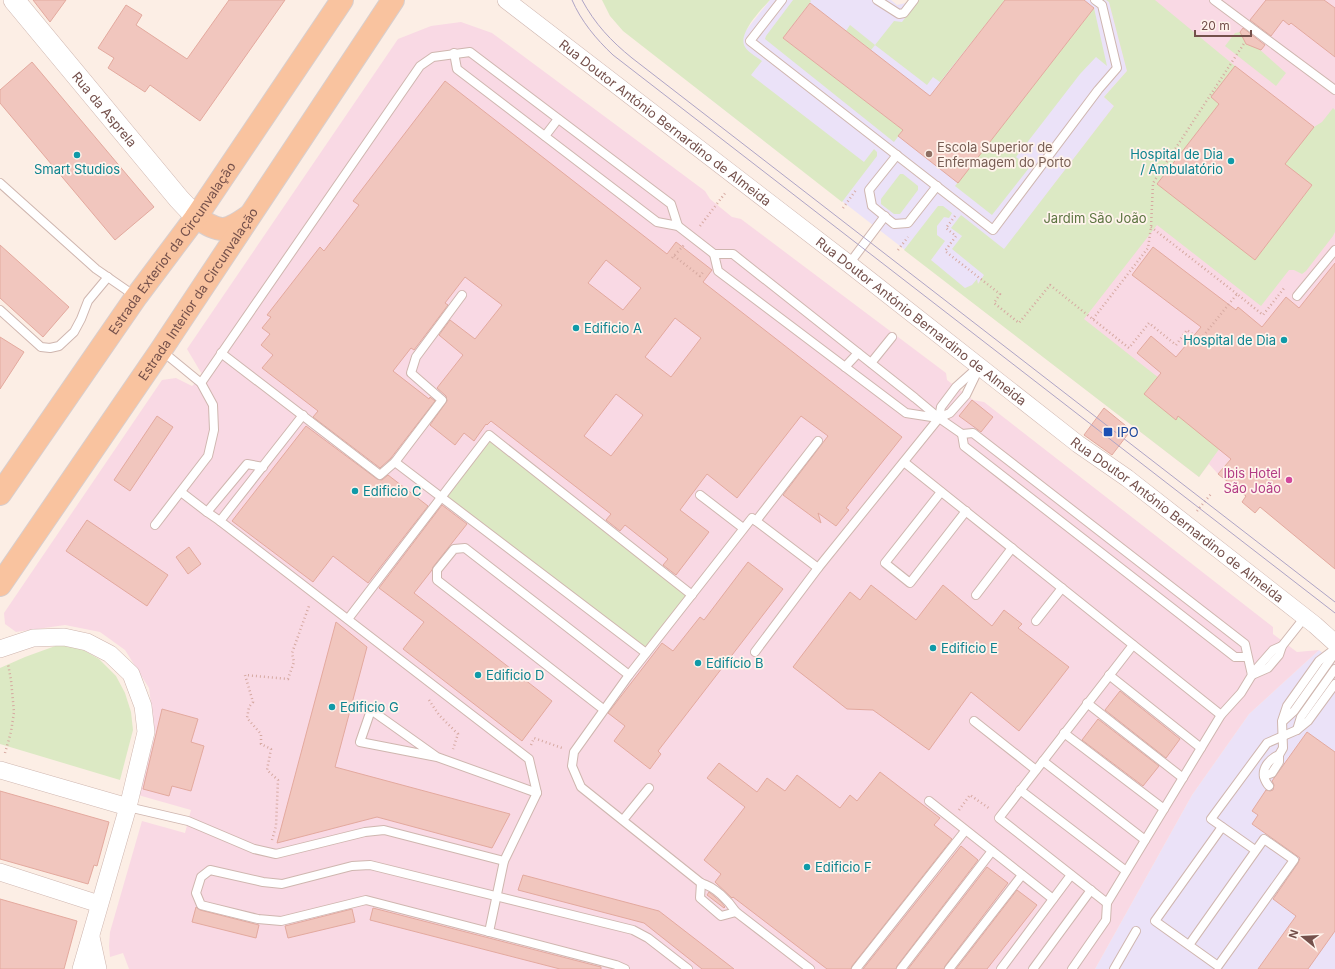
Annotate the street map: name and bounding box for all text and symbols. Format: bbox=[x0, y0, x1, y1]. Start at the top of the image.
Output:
scale bar bbox=[1195, 12, 1251, 38]
text: 20 m bbox=[1201, 18, 1230, 33]
street label: Rua Doutor António Bernardino de Almeida bbox=[556, 36, 774, 209]
street label: Rua da Asprela bbox=[69, 69, 140, 150]
place label: Escola Superior de Enfermagem do Porto bbox=[937, 139, 1072, 170]
place label: Hospital de Dia / Ambulatório bbox=[1130, 146, 1223, 177]
marker: Escola Superior de Enfermagem do Porto bbox=[924, 149, 934, 159]
marker: Smart Studios bbox=[72, 150, 82, 160]
marker: Hospital de Dia / Ambulatório bbox=[1226, 156, 1236, 166]
street label: Estrada Exterior da Circunvalação bbox=[105, 159, 239, 337]
place label: Smart Studios bbox=[34, 161, 120, 177]
street label: Estrada Interior da Circunvalação bbox=[135, 204, 261, 383]
park label: Jardim São João bbox=[1043, 210, 1147, 226]
street label: Rua Doutor António Bernardino de Almeida bbox=[813, 234, 1030, 409]
place label: Edificio A bbox=[584, 320, 642, 336]
marker: Edificio A bbox=[571, 323, 581, 333]
place label: Hospital de Dia bbox=[1183, 332, 1276, 348]
marker: Hospital de Dia bbox=[1279, 335, 1289, 345]
place label: IPO bbox=[1117, 424, 1139, 440]
marker: IPO bbox=[1102, 426, 1114, 438]
street label: Rua Doutor António Bernardino de Almeida bbox=[1068, 434, 1287, 606]
place label: Ibis Hotel São João bbox=[1223, 465, 1281, 496]
marker: Ibis Hotel São João bbox=[1284, 475, 1294, 485]
place label: Edificio C bbox=[363, 483, 421, 499]
marker: Edificio C bbox=[350, 486, 360, 496]
place label: Edificio E bbox=[941, 640, 998, 656]
marker: Edificio E bbox=[928, 643, 938, 653]
place label: Edifício B bbox=[706, 655, 763, 671]
marker: Edifício B bbox=[693, 658, 703, 668]
place label: Edificio D bbox=[486, 667, 544, 683]
marker: Edificio D bbox=[473, 670, 483, 680]
place label: Edificio G bbox=[340, 699, 399, 715]
marker: Edificio G bbox=[327, 702, 337, 712]
place label: Edificio F bbox=[815, 859, 872, 875]
marker: Edificio F bbox=[802, 862, 812, 872]
north arrow bbox=[1283, 917, 1323, 957]
text: N bbox=[1286, 928, 1301, 940]

